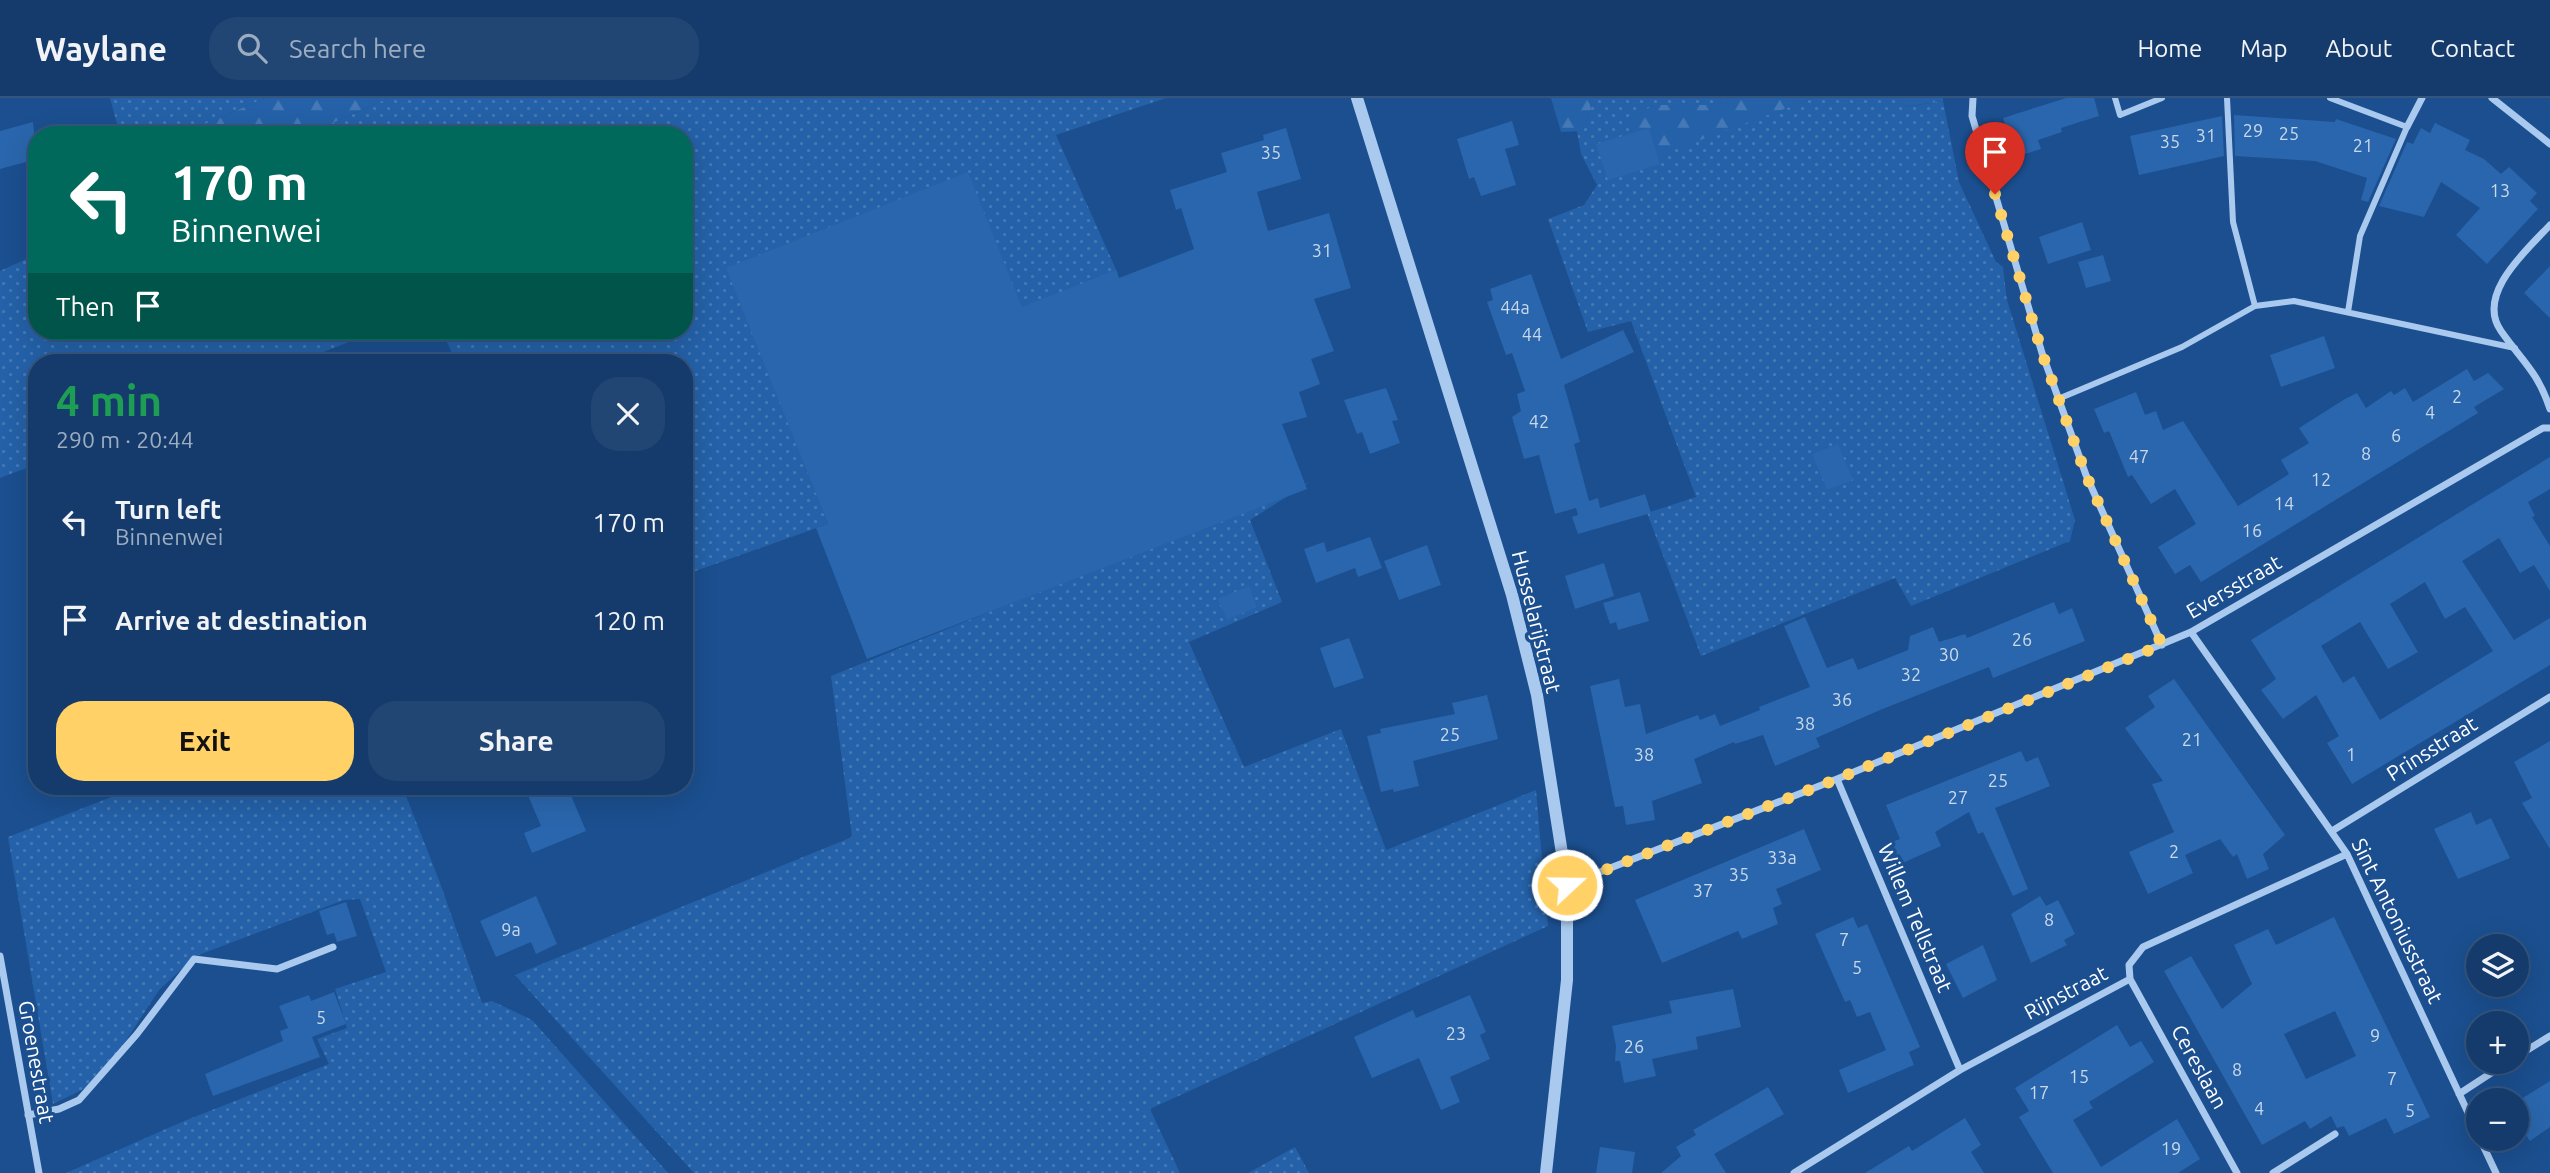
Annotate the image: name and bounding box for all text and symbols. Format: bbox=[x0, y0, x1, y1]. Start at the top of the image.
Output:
search box bbox=[209, 17, 699, 80]
icon: search bbox=[233, 29, 271, 67]
text: Waylane bbox=[35, 30, 167, 67]
text: Search here bbox=[289, 34, 426, 63]
text: Home bbox=[2137, 35, 2202, 62]
text: Map bbox=[2240, 35, 2287, 62]
text: About bbox=[2325, 35, 2392, 62]
text: Contact bbox=[2430, 35, 2515, 62]
house number: 29 bbox=[2243, 120, 2263, 140]
pin bbox=[1965, 122, 2025, 194]
house number: 25 bbox=[2279, 123, 2299, 143]
house number: 31 bbox=[2196, 125, 2216, 145]
house number: 35 bbox=[2160, 131, 2180, 151]
icon: arrive bbox=[1976, 133, 2014, 171]
house number: 21 bbox=[2353, 135, 2373, 155]
house number: 35 bbox=[1261, 142, 1281, 162]
icon: left bbox=[56, 154, 147, 245]
text: 170 m bbox=[171, 154, 308, 209]
house number: 13 bbox=[2490, 180, 2510, 200]
text: Binnenwei bbox=[171, 212, 322, 248]
house number: 31 bbox=[1312, 240, 1332, 260]
icon: arrive bbox=[129, 287, 167, 325]
text: Then bbox=[56, 292, 115, 321]
house number: 44a bbox=[1500, 297, 1530, 317]
house number: 44 bbox=[1522, 324, 1542, 344]
text: 4 min bbox=[56, 377, 162, 424]
button: close bbox=[591, 377, 665, 451]
house number: 2 bbox=[2452, 386, 2462, 406]
house number: 4 bbox=[2425, 402, 2435, 422]
house number: 42 bbox=[1529, 411, 1549, 431]
house number: 6 bbox=[2391, 425, 2401, 445]
text: 290 m · 20:44 bbox=[56, 427, 194, 452]
house number: 8 bbox=[2361, 443, 2371, 463]
house number: 47 bbox=[2129, 446, 2149, 466]
house number: 12 bbox=[2311, 469, 2331, 489]
house number: 14 bbox=[2274, 493, 2294, 513]
text: Turn left bbox=[115, 495, 221, 524]
icon: left bbox=[56, 503, 94, 541]
text: 170 m bbox=[593, 508, 665, 537]
house number: 16 bbox=[2242, 520, 2262, 540]
text: Binnenwei bbox=[115, 524, 223, 549]
street label: Husselarijstraat bbox=[1508, 548, 1566, 696]
street label: Eversstraat bbox=[2182, 549, 2285, 623]
icon: arrive bbox=[56, 601, 94, 639]
text: Arrive at destination bbox=[115, 606, 368, 635]
text: 120 m bbox=[593, 606, 665, 635]
house number: 26 bbox=[2012, 629, 2032, 649]
house number: 30 bbox=[1939, 644, 1959, 664]
house number: 32 bbox=[1901, 664, 1921, 684]
house number: 36 bbox=[1832, 689, 1852, 709]
button: Exit bbox=[56, 701, 354, 781]
button: Share bbox=[368, 701, 665, 781]
street label: Prinsstraat bbox=[2382, 711, 2481, 785]
house number: 38 bbox=[1795, 713, 1815, 733]
house number: 25 bbox=[1440, 724, 1460, 744]
house number: 21 bbox=[2182, 729, 2202, 749]
house number: 38 bbox=[1634, 744, 1654, 764]
house number: 1 bbox=[2346, 744, 2356, 764]
house number: 25 bbox=[1988, 770, 2008, 790]
house number: 27 bbox=[1948, 787, 1968, 807]
street label: Sint Antoniusstraat bbox=[2348, 834, 2448, 1007]
street label: Willem Tellstraat bbox=[1874, 840, 1958, 995]
house number: 2 bbox=[2169, 841, 2179, 861]
house number: 33a bbox=[1767, 847, 1797, 867]
position arrow bbox=[1530, 848, 1604, 922]
house number: 35 bbox=[1729, 864, 1749, 884]
house number: 37 bbox=[1693, 880, 1713, 900]
house number: 8 bbox=[2044, 909, 2054, 929]
house number: 9a bbox=[501, 919, 521, 939]
house number: 7 bbox=[1839, 929, 1849, 949]
map controls bbox=[2466, 934, 2529, 1151]
button: layers bbox=[2466, 934, 2529, 997]
house number: 5 bbox=[1852, 957, 1862, 977]
street label: Rijnstraat bbox=[2020, 960, 2111, 1024]
street label: Groenestraat bbox=[14, 998, 60, 1125]
house number: 5 bbox=[316, 1007, 326, 1027]
button: + bbox=[2466, 1011, 2529, 1074]
street label: Cereslaan bbox=[2167, 1020, 2233, 1113]
house number: 23 bbox=[1446, 1023, 1466, 1043]
house number: 9 bbox=[2370, 1025, 2380, 1045]
house number: 26 bbox=[1624, 1036, 1644, 1056]
house number: 8 bbox=[2232, 1059, 2242, 1079]
house number: 15 bbox=[2069, 1066, 2089, 1086]
house number: 7 bbox=[2387, 1068, 2397, 1088]
house number: 17 bbox=[2029, 1082, 2049, 1102]
button: − bbox=[2466, 1088, 2529, 1151]
house number: 4 bbox=[2254, 1098, 2264, 1118]
house number: 5 bbox=[2405, 1100, 2415, 1120]
house number: 19 bbox=[2161, 1138, 2181, 1158]

